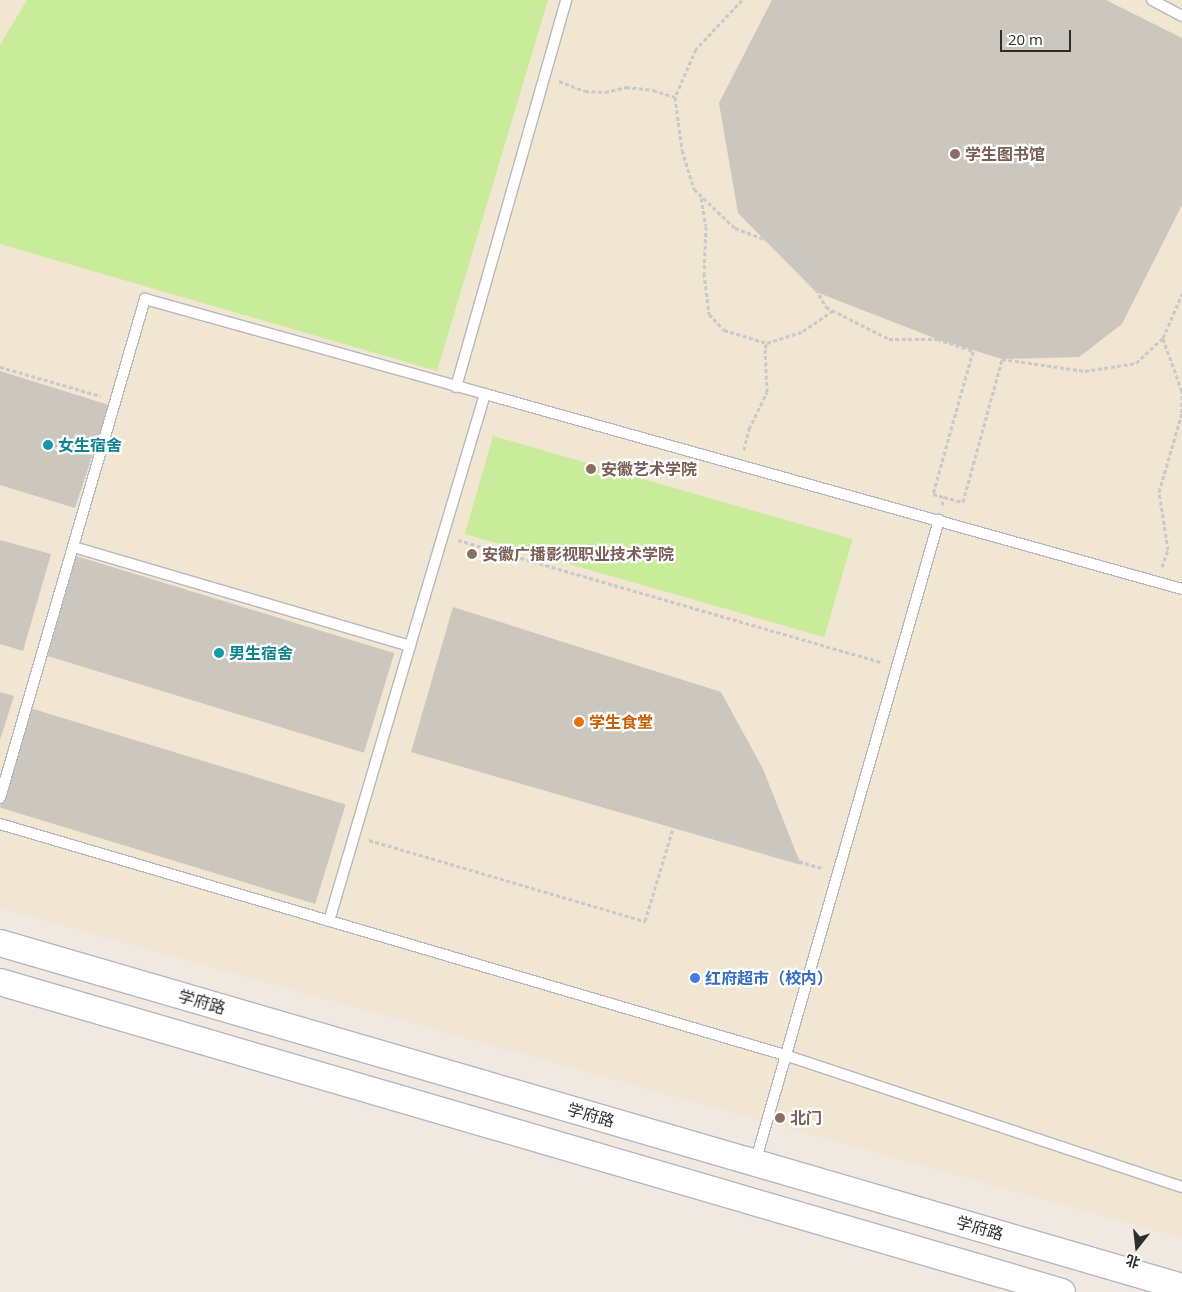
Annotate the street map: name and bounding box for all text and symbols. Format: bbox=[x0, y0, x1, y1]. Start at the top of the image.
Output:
scale bar bbox=[1002, 20, 1073, 52]
text: 20 m bbox=[1008, 29, 1043, 49]
place label: 学生图书馆 bbox=[965, 144, 1045, 164]
marker: 学生图书馆 bbox=[949, 148, 961, 160]
place label: 女生宿舍 bbox=[58, 435, 122, 455]
marker: 女生宿舍 bbox=[42, 439, 54, 451]
place label: 安徽艺术学院 bbox=[601, 459, 697, 479]
marker: 安徽艺术学院 bbox=[585, 463, 597, 475]
place label: 安徽广播影视职业技术学院 bbox=[482, 544, 674, 564]
marker: 安徽广播影视职业技术学院 bbox=[466, 548, 478, 560]
place label: 男生宿舍 bbox=[229, 643, 293, 663]
marker: 男生宿舍 bbox=[213, 647, 225, 659]
place label: 学生食堂 bbox=[589, 712, 653, 732]
marker: 学生食堂 bbox=[573, 716, 585, 728]
place label: 红府超市（校内） bbox=[705, 968, 833, 988]
marker: 红府超市（校内） bbox=[689, 972, 701, 984]
street label: 学府路 bbox=[176, 986, 228, 1018]
street label: 学府路 bbox=[565, 1099, 617, 1131]
place label: 北门 bbox=[790, 1108, 822, 1128]
marker: 北门 bbox=[774, 1112, 786, 1124]
street label: 学府路 bbox=[954, 1212, 1006, 1244]
north arrow bbox=[1112, 1222, 1162, 1272]
text: 北 bbox=[1123, 1251, 1142, 1273]

